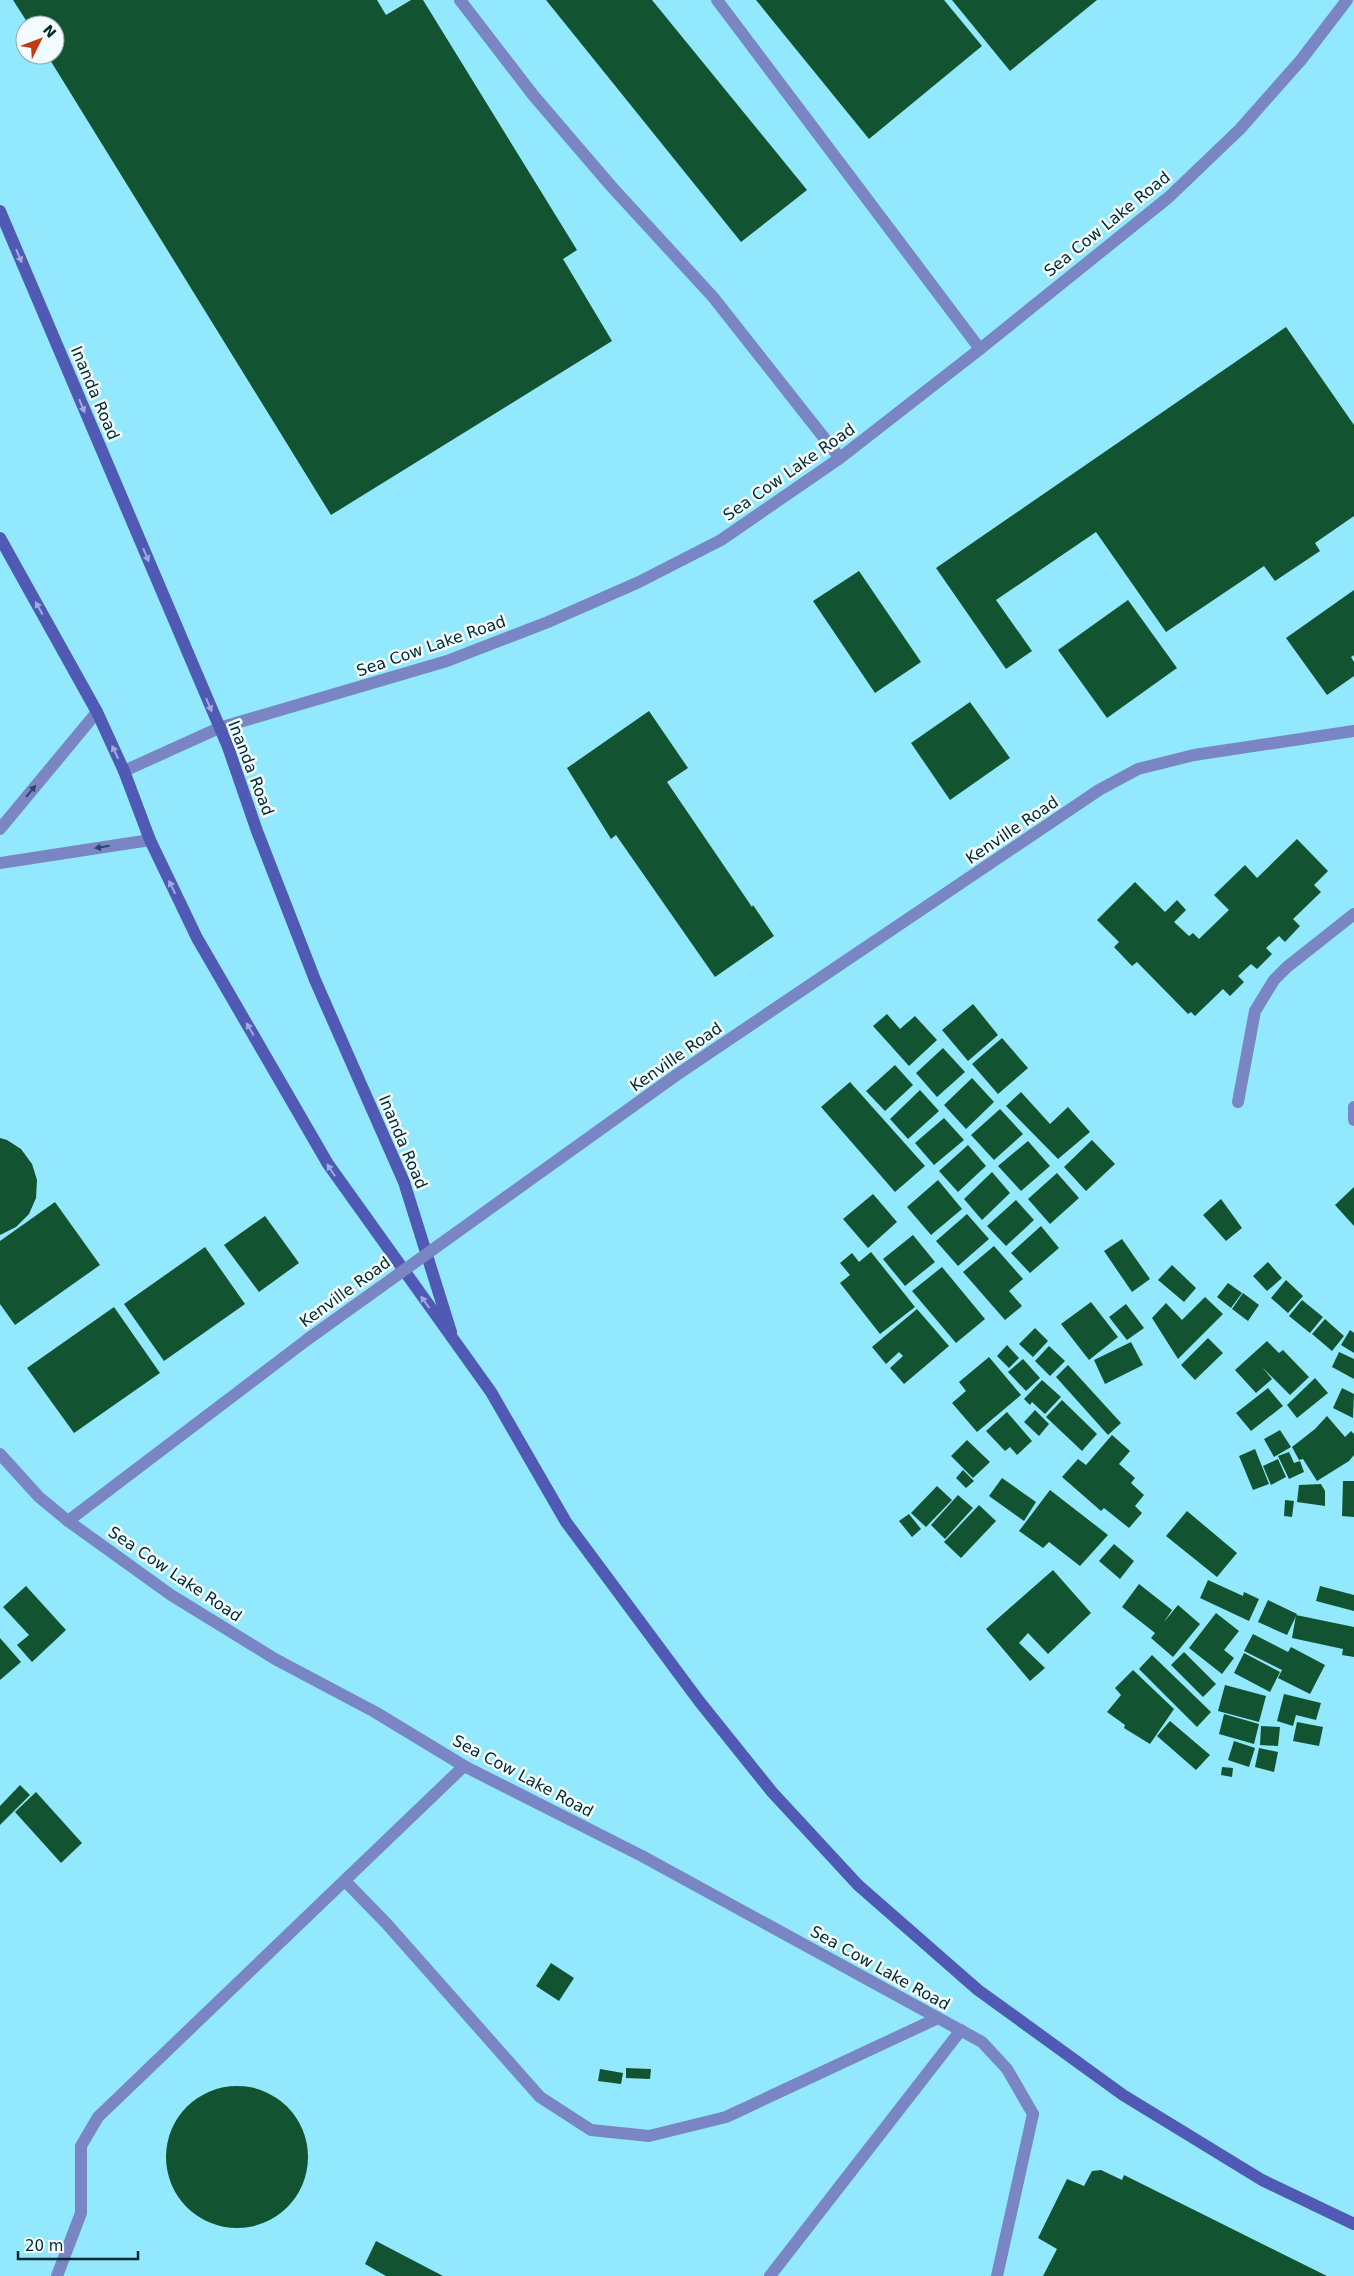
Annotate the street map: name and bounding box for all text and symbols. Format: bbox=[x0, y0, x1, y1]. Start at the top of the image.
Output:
north arrow bbox=[15, 15, 65, 65]
text: N bbox=[40, 22, 60, 41]
street label: Sea Cow Lake Road bbox=[1040, 167, 1174, 281]
one-way arrow bbox=[15, 249, 23, 264]
street label: Inanda Road bbox=[67, 343, 123, 443]
one-way arrow bbox=[79, 399, 87, 413]
street label: Sea Cow Lake Road bbox=[719, 419, 859, 525]
one-way arrow bbox=[142, 548, 150, 562]
one-way arrow bbox=[35, 601, 43, 616]
street label: Sea Cow Lake Road bbox=[354, 612, 508, 680]
one-way arrow bbox=[206, 698, 214, 712]
street label: Inanda Road bbox=[224, 718, 278, 818]
one-way arrow bbox=[111, 745, 119, 759]
one-way arrow bbox=[26, 785, 37, 798]
street label: Kenville Road bbox=[962, 792, 1062, 868]
one-way arrow bbox=[93, 844, 109, 852]
one-way arrow bbox=[168, 880, 176, 894]
street label: Kenville Road bbox=[626, 1018, 726, 1096]
one-way arrow bbox=[245, 1023, 254, 1036]
street label: Inanda Road bbox=[375, 1092, 431, 1192]
one-way arrow bbox=[327, 1163, 336, 1176]
street label: Kenville Road bbox=[296, 1253, 394, 1331]
one-way arrow bbox=[420, 1296, 431, 1309]
street label: Sea Cow Lake Road bbox=[105, 1522, 245, 1626]
street label: Sea Cow Lake Road bbox=[449, 1731, 597, 1821]
street label: Sea Cow Lake Road bbox=[807, 1922, 953, 2014]
scale bar bbox=[18, 2228, 138, 2260]
text: 20 m bbox=[25, 2237, 63, 2255]

